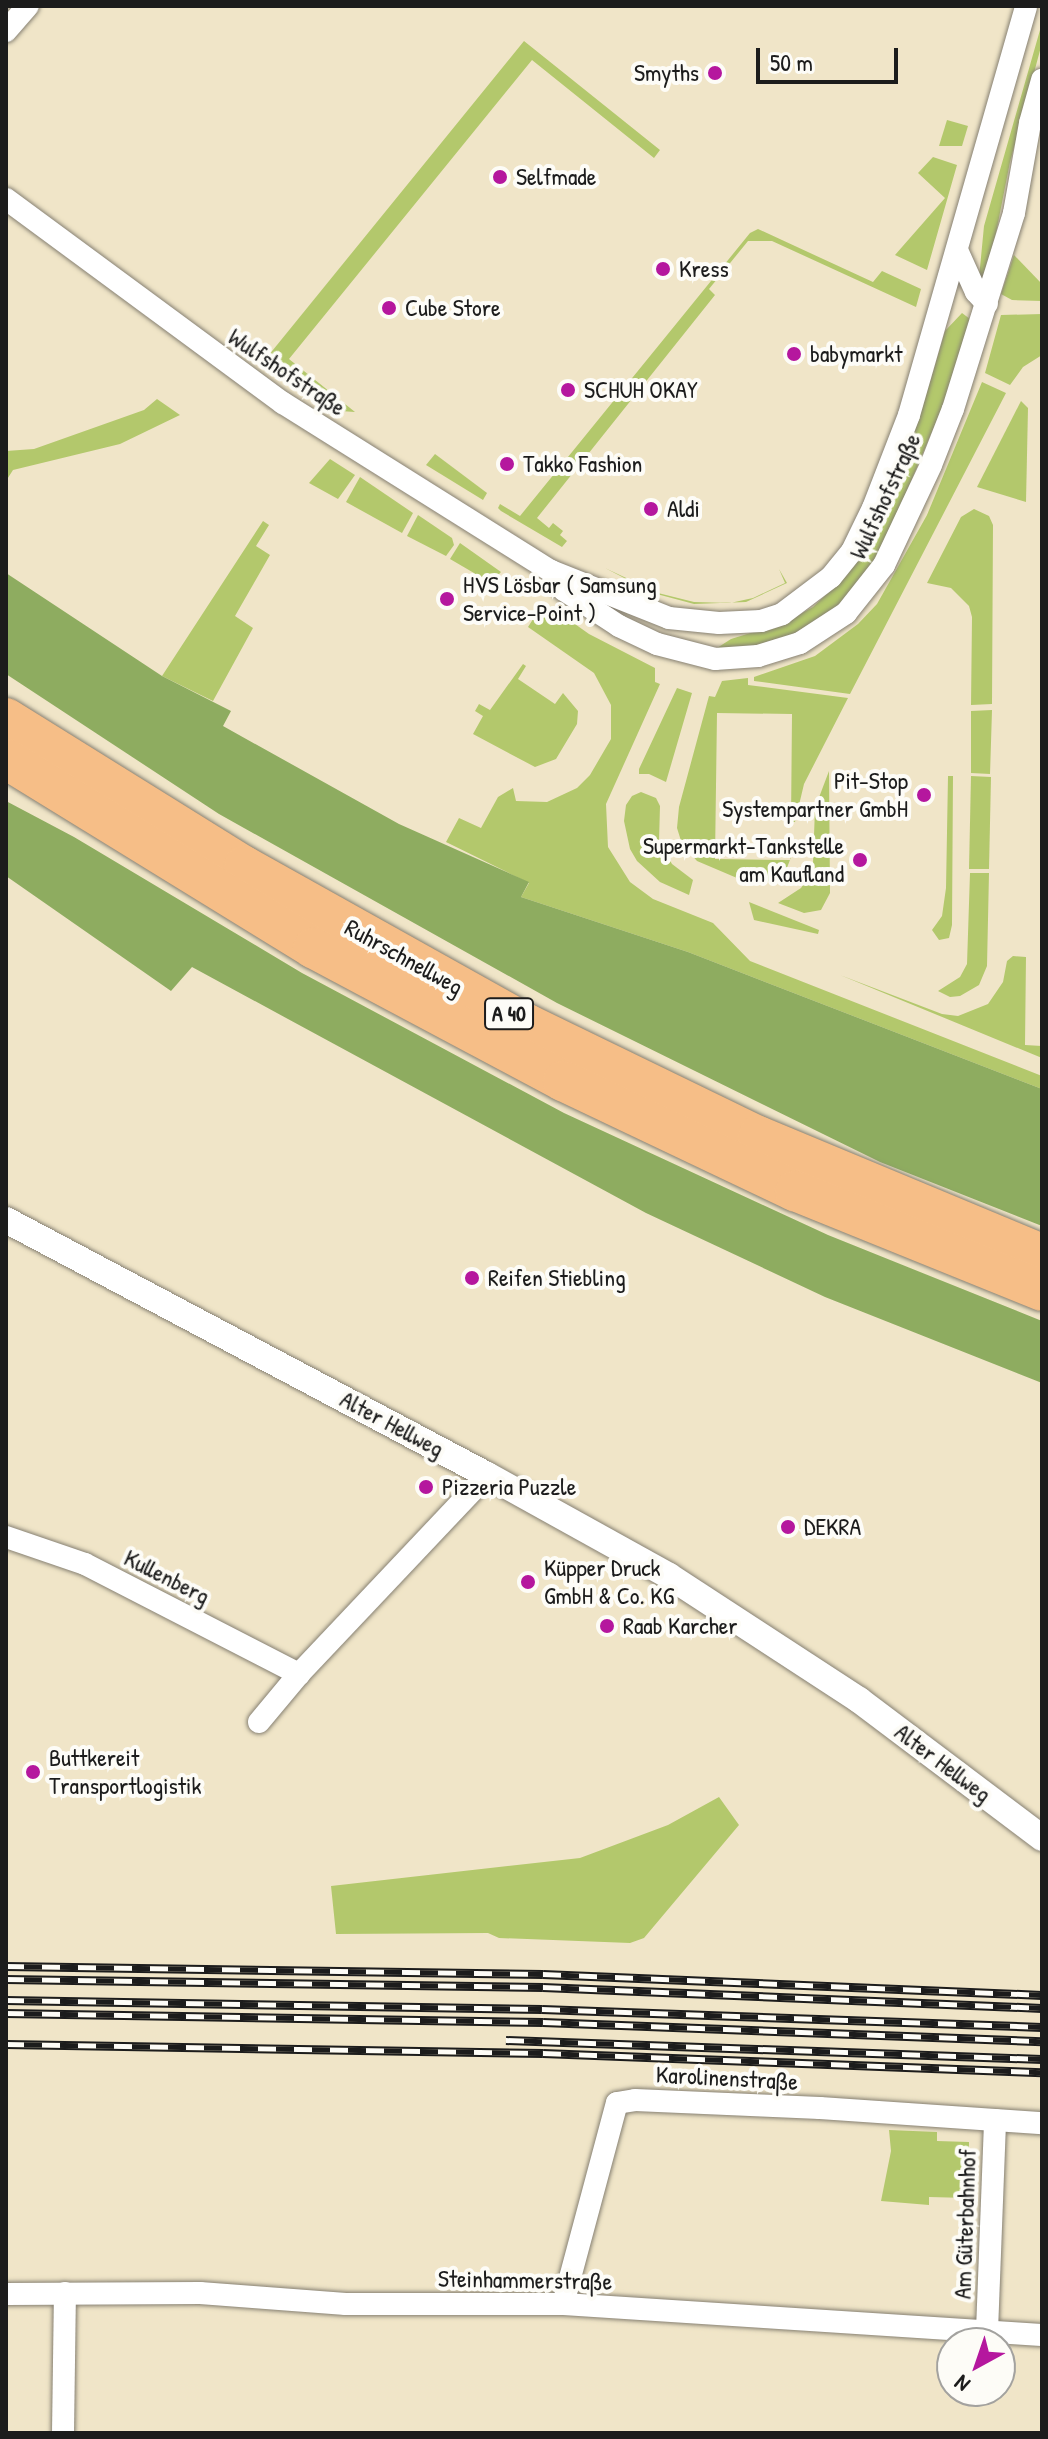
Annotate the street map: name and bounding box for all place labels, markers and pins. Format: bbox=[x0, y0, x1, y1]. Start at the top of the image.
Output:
place label: Smyths bbox=[634, 59, 699, 87]
marker: Smyths bbox=[706, 64, 724, 82]
place label: Selfmade bbox=[516, 163, 596, 191]
marker: Selfmade bbox=[491, 168, 509, 186]
place label: Kress bbox=[679, 255, 729, 283]
marker: Kress bbox=[654, 260, 672, 278]
place label: Cube Store bbox=[405, 294, 500, 322]
marker: Cube Store bbox=[380, 299, 398, 317]
place label: babymarkt bbox=[810, 340, 903, 368]
marker: babymarkt bbox=[785, 345, 803, 363]
place label: SCHUH OKAY bbox=[584, 376, 698, 404]
marker: SCHUH OKAY bbox=[559, 381, 577, 399]
place label: Takko Fashion bbox=[523, 450, 642, 478]
marker: Takko Fashion bbox=[498, 455, 516, 473]
place label: Aldi bbox=[667, 495, 700, 523]
marker: Aldi bbox=[642, 500, 660, 518]
place label: HVS Lösbar ( Samsung Service-Point ) bbox=[463, 571, 657, 627]
marker: HVS Lösbar ( Samsung Service-Point ) bbox=[438, 590, 456, 608]
place label: Pit-Stop Systempartner GmbH bbox=[722, 767, 908, 823]
marker: Pit-Stop Systempartner GmbH bbox=[915, 786, 933, 804]
place label: Supermarkt-Tankstelle am Kaufland bbox=[643, 832, 844, 888]
marker: Supermarkt-Tankstelle am Kaufland bbox=[851, 851, 869, 869]
place label: Reifen Stiebling bbox=[488, 1264, 626, 1292]
marker: Reifen Stiebling bbox=[463, 1269, 481, 1287]
place label: Pizzeria Puzzle bbox=[442, 1473, 576, 1501]
marker: Pizzeria Puzzle bbox=[417, 1478, 435, 1496]
place label: DEKRA bbox=[804, 1513, 861, 1541]
marker: DEKRA bbox=[779, 1518, 797, 1536]
place label: Küpper Druck GmbH & Co. KG bbox=[544, 1554, 674, 1610]
marker: Küpper Druck GmbH & Co. KG bbox=[519, 1573, 537, 1591]
place label: Raab Karcher bbox=[623, 1612, 738, 1640]
marker: Raab Karcher bbox=[598, 1617, 616, 1635]
place label: Buttkereit Transportlogistik bbox=[49, 1744, 201, 1800]
marker: Buttkereit Transportlogistik bbox=[24, 1763, 42, 1781]

